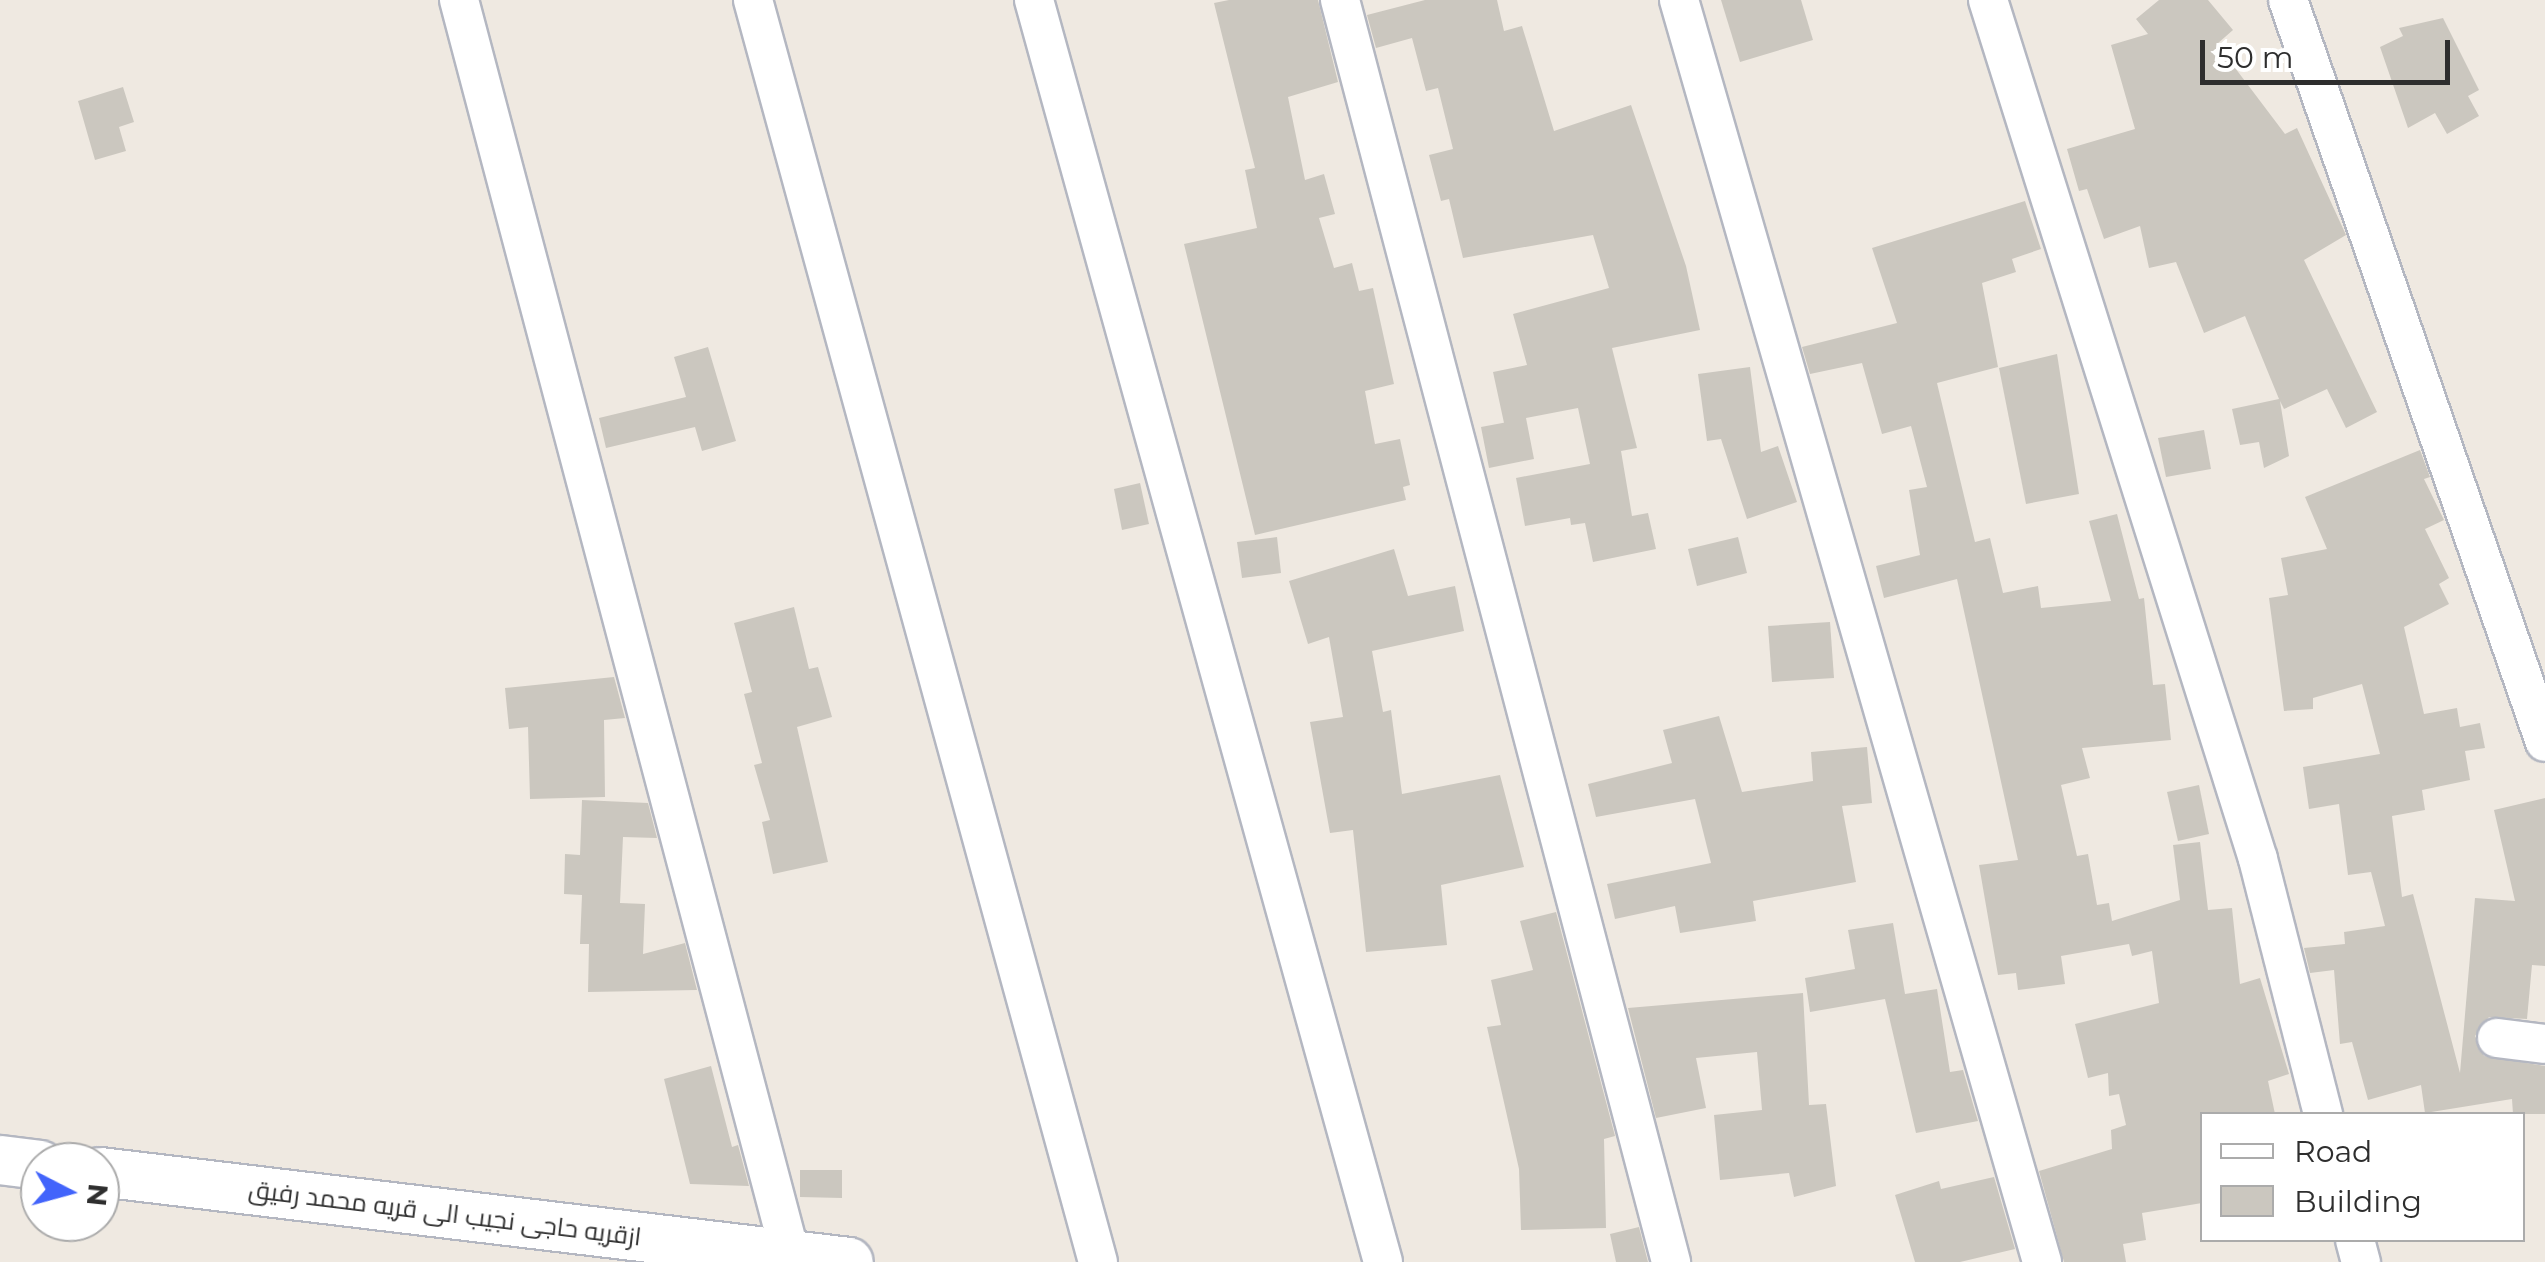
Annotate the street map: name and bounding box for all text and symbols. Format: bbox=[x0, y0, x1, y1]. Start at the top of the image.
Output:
scale bar bbox=[2205, 20, 2455, 82]
text: 50 m bbox=[2217, 39, 2294, 76]
legend bbox=[2200, 1112, 2525, 1242]
text: Road bbox=[2294, 1133, 2372, 1170]
north arrow bbox=[20, 1142, 120, 1242]
street label: ازقریه حاجی نجیب الی قریه محمد رفیق bbox=[247, 1174, 643, 1252]
text: N bbox=[80, 1182, 116, 1208]
text: Building bbox=[2294, 1183, 2422, 1220]

